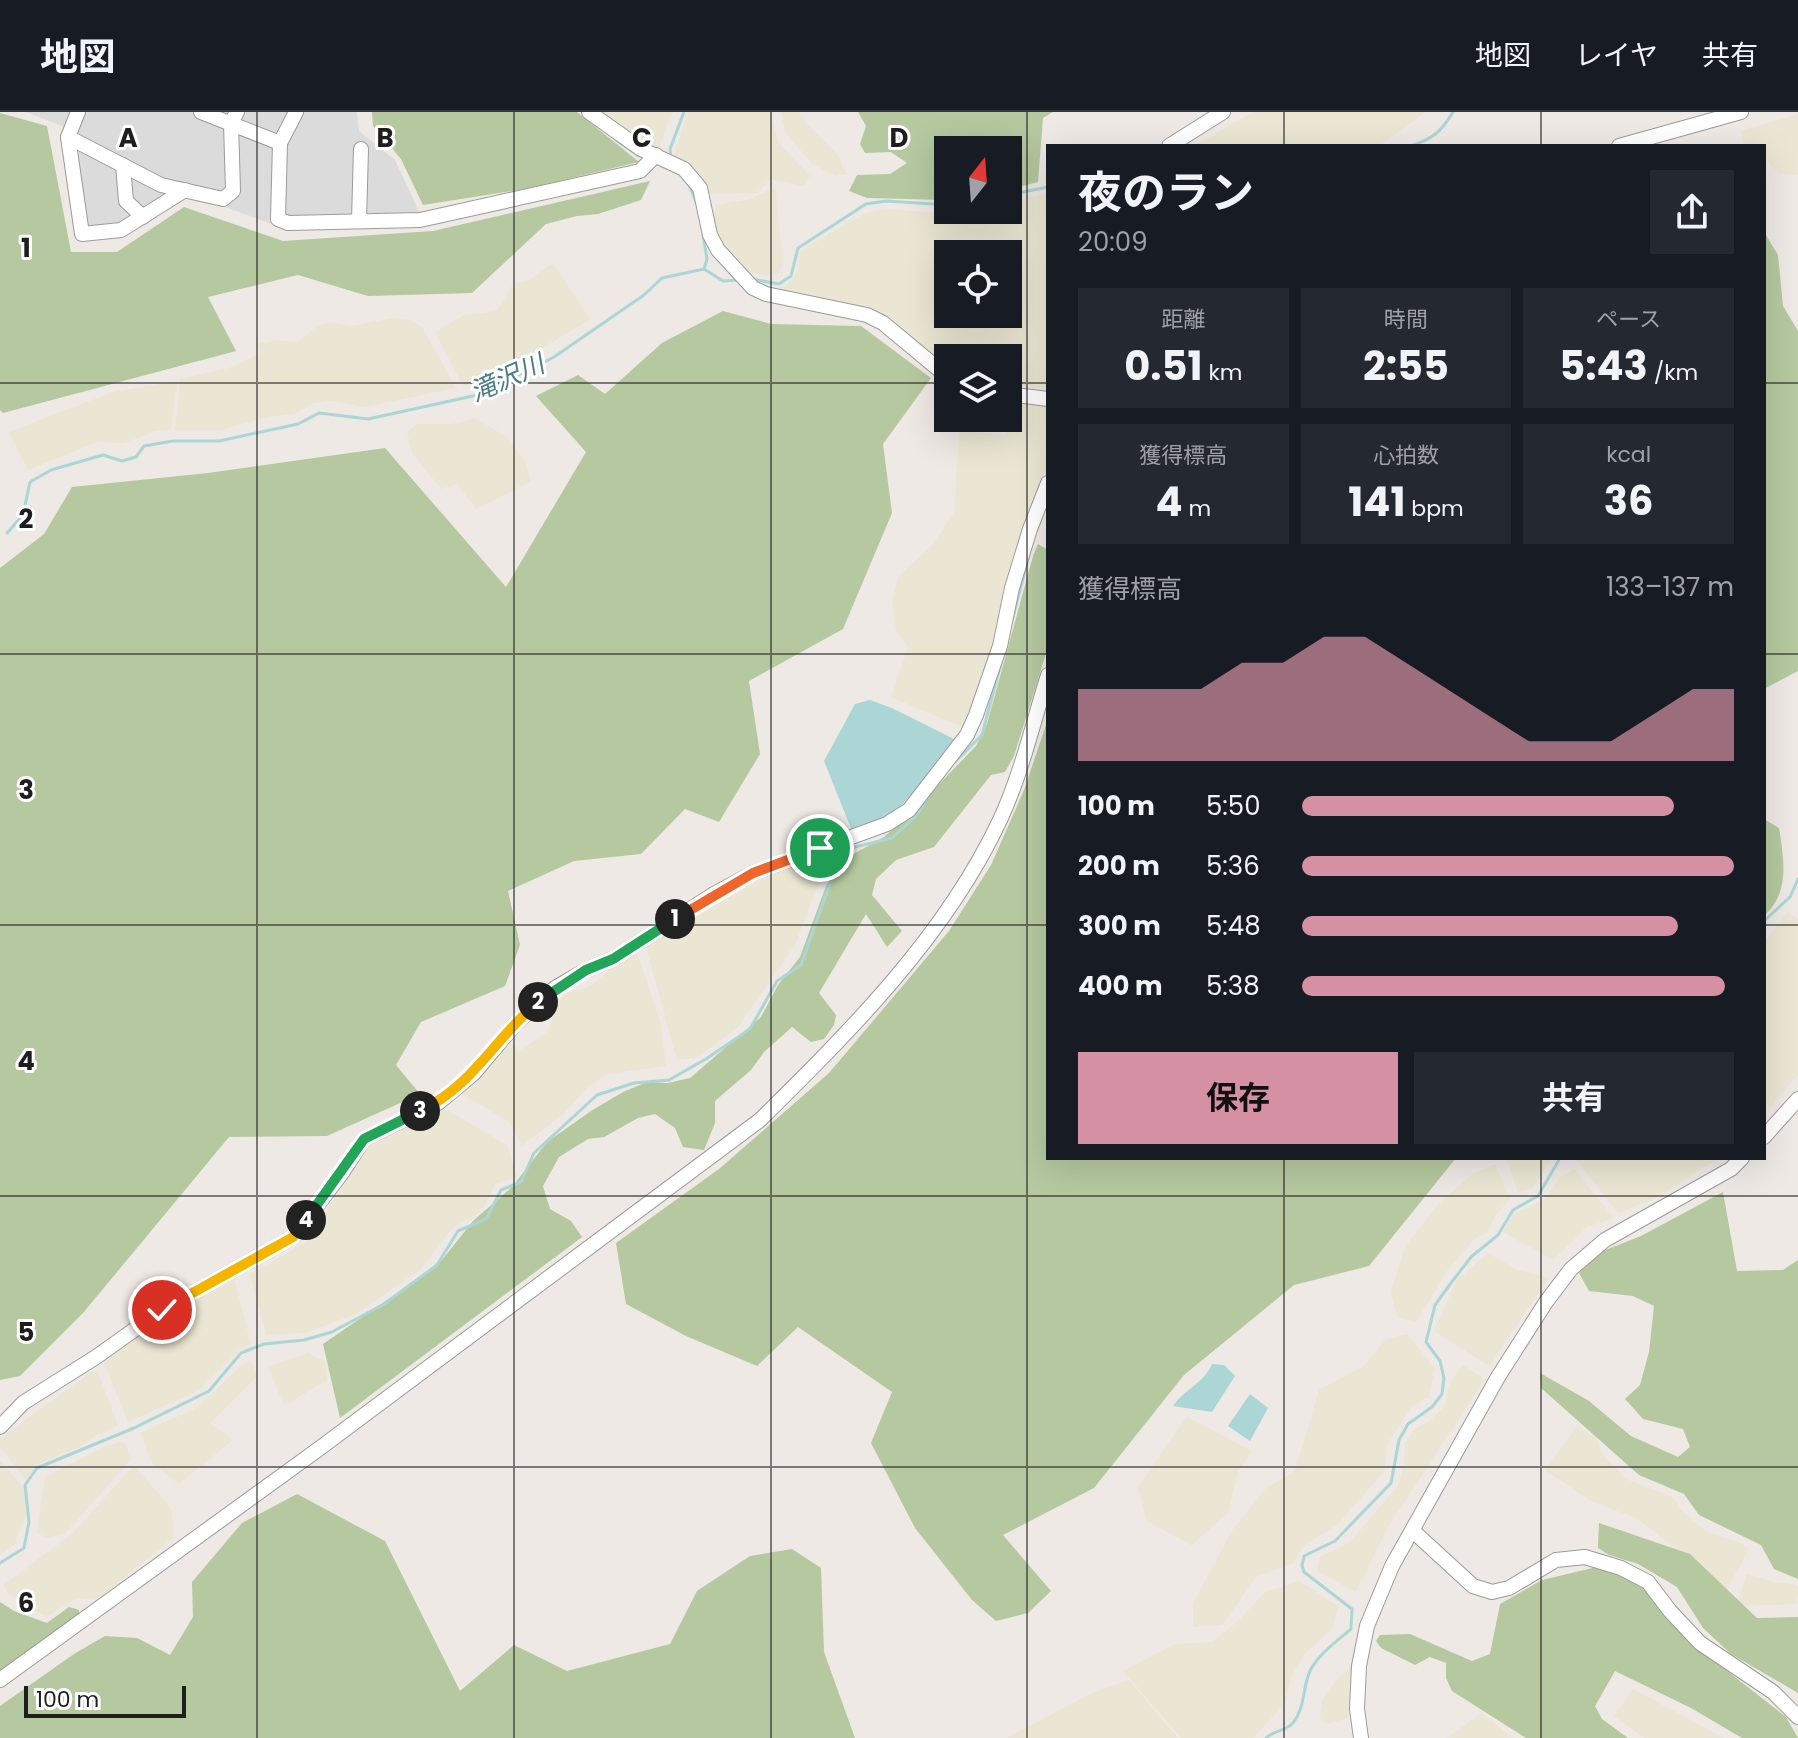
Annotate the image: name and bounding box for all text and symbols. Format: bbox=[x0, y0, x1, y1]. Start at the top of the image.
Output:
text: 地図 bbox=[40, 30, 116, 83]
text: 地図 bbox=[1475, 36, 1531, 75]
text: レイヤ bbox=[1575, 36, 1658, 75]
text: 共有 bbox=[1702, 36, 1758, 75]
text: A bbox=[118, 120, 138, 156]
text: B bbox=[376, 120, 394, 156]
text: C bbox=[632, 120, 652, 156]
text: D bbox=[890, 120, 909, 156]
north arrow bbox=[934, 136, 1022, 224]
map controls bbox=[934, 136, 1022, 432]
text: 夜のラン bbox=[1078, 162, 1254, 223]
button: share bbox=[1650, 170, 1734, 254]
text: 20:09 bbox=[1078, 224, 1148, 260]
text: 1 bbox=[21, 230, 31, 266]
button: locate bbox=[934, 240, 1022, 328]
text: 距離 bbox=[1161, 304, 1205, 335]
text: 時間 bbox=[1384, 304, 1428, 335]
text: ペース bbox=[1596, 304, 1661, 335]
text: 0.51 bbox=[1124, 338, 1203, 394]
text: 2:55 bbox=[1363, 338, 1449, 394]
text: 5:43 bbox=[1559, 338, 1648, 394]
water label: 滝沢川 bbox=[464, 344, 553, 410]
button: layers bbox=[934, 344, 1022, 432]
text: km bbox=[1203, 357, 1242, 388]
text: /km bbox=[1648, 357, 1698, 388]
text: kcal bbox=[1606, 439, 1651, 470]
text: 獲得標高 bbox=[1139, 440, 1227, 471]
text: 心拍数 bbox=[1373, 440, 1439, 471]
text: 36 bbox=[1604, 473, 1654, 529]
text: 4 bbox=[1156, 474, 1183, 530]
text: 141 bbox=[1348, 474, 1405, 530]
text: m bbox=[1183, 493, 1211, 524]
text: bpm bbox=[1405, 493, 1464, 524]
text: 2 bbox=[19, 501, 34, 537]
text: 133–137 m bbox=[1606, 569, 1734, 605]
text: 獲得標高 bbox=[1078, 571, 1182, 607]
text: 3 bbox=[18, 772, 34, 808]
text: 100 m bbox=[1078, 788, 1155, 824]
text: 5:50 bbox=[1206, 788, 1261, 824]
pin bbox=[786, 814, 854, 882]
icon: arrive bbox=[798, 826, 842, 870]
text: 200 m bbox=[1078, 848, 1160, 884]
text: 5:36 bbox=[1206, 848, 1260, 884]
pin: 1 bbox=[655, 899, 695, 939]
text: 1 bbox=[671, 903, 679, 934]
text: 300 m bbox=[1078, 908, 1161, 944]
text: 5:48 bbox=[1206, 908, 1261, 944]
text: 400 m bbox=[1078, 968, 1163, 1004]
text: 5:38 bbox=[1206, 968, 1260, 1004]
pin: 2 bbox=[518, 982, 558, 1022]
text: 2 bbox=[532, 986, 544, 1017]
text: 4 bbox=[17, 1043, 35, 1079]
button: 保存 bbox=[1078, 1052, 1398, 1144]
button: 共有 bbox=[1414, 1052, 1734, 1144]
pin: 3 bbox=[400, 1091, 440, 1131]
text: 3 bbox=[413, 1095, 427, 1126]
pin: 4 bbox=[286, 1200, 326, 1240]
text: 4 bbox=[299, 1204, 313, 1235]
pin bbox=[128, 1276, 196, 1344]
icon: check bbox=[140, 1288, 184, 1332]
text: 5 bbox=[18, 1314, 34, 1350]
text: 6 bbox=[18, 1585, 34, 1621]
scale bar bbox=[24, 1682, 186, 1718]
text: 100 m bbox=[36, 1684, 99, 1715]

